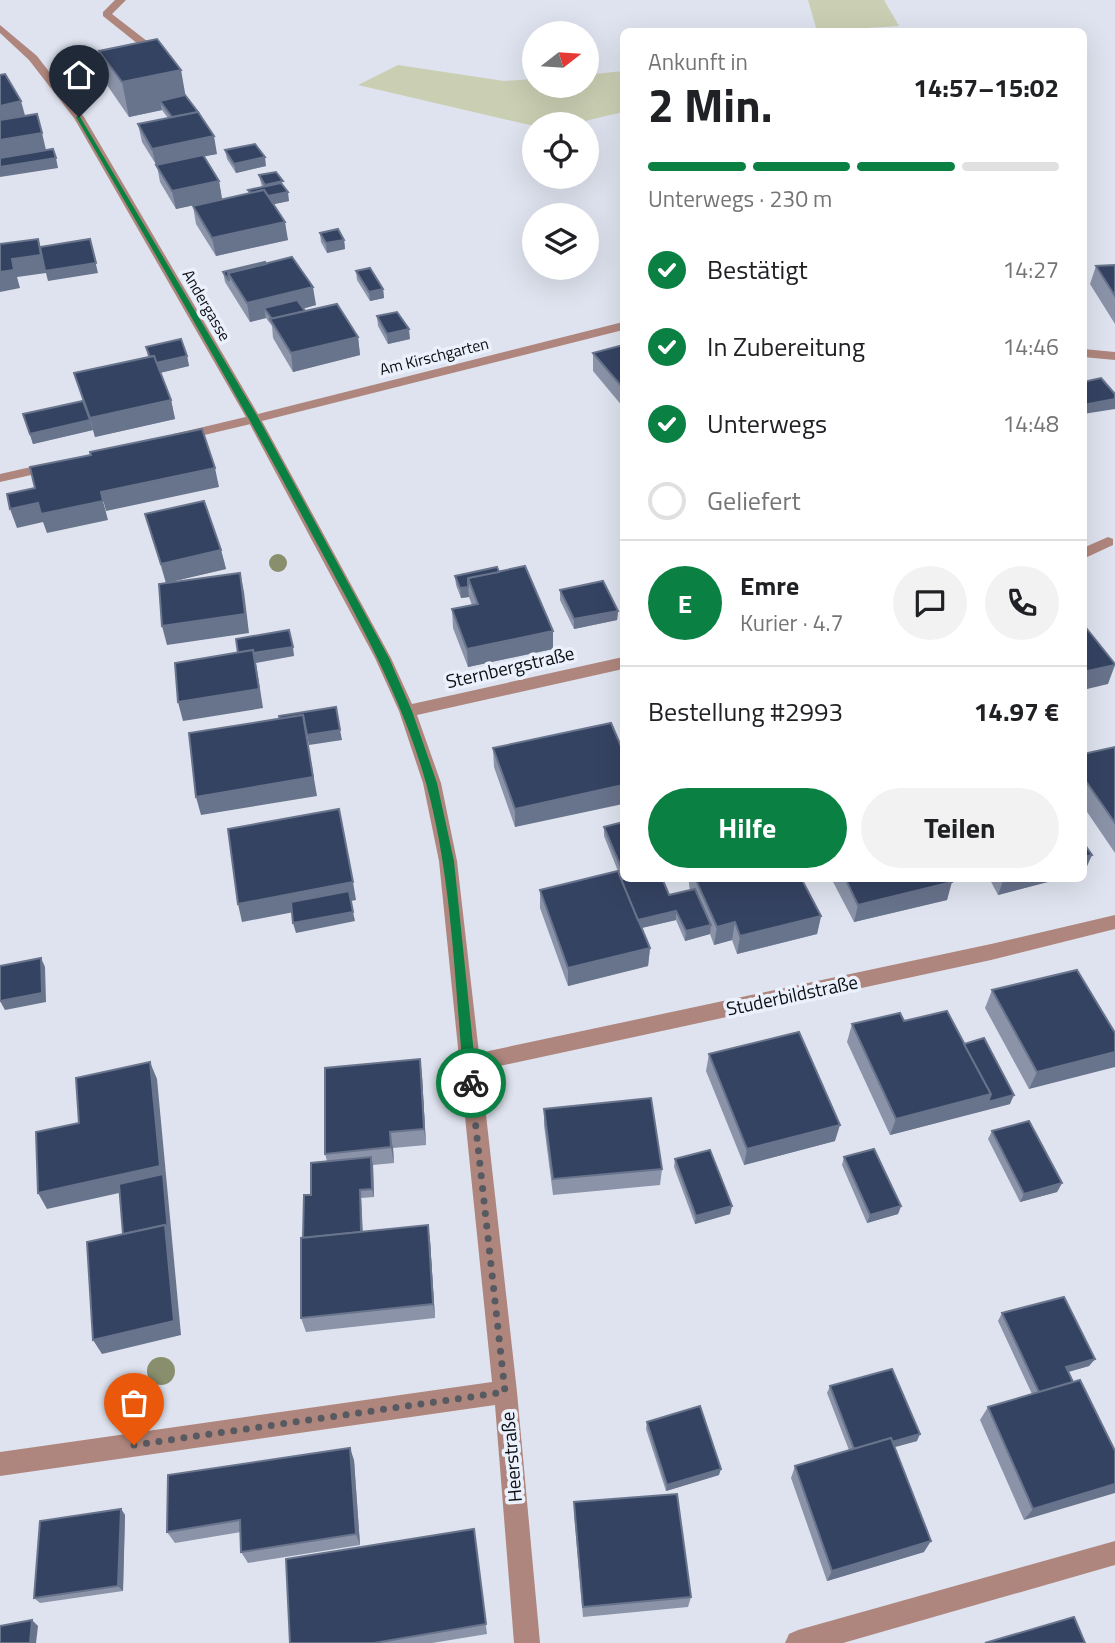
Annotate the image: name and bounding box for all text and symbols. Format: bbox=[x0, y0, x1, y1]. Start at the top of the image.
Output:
north arrow bbox=[522, 21, 598, 98]
map controls bbox=[522, 21, 599, 280]
text: Ankunft in bbox=[648, 44, 748, 79]
pin bbox=[49, 45, 109, 117]
icon: home bbox=[60, 56, 98, 94]
text: 14:57–15:02 bbox=[913, 68, 1059, 107]
text: 2 Min. bbox=[648, 70, 772, 140]
button: locate bbox=[522, 112, 599, 189]
text: Unterwegs · 230 m bbox=[648, 181, 832, 216]
button: layers bbox=[522, 203, 599, 280]
text: Bestätigt bbox=[707, 250, 808, 289]
icon: check bbox=[648, 251, 686, 289]
text: 14:27 bbox=[1002, 252, 1059, 287]
street label: Andergasse bbox=[177, 265, 237, 345]
text: In Zubereitung bbox=[707, 327, 865, 366]
icon: check bbox=[648, 328, 686, 366]
text: 14:46 bbox=[1002, 329, 1059, 364]
street label: Am Kirschgarten bbox=[377, 331, 491, 381]
text: Unterwegs bbox=[707, 404, 827, 443]
icon: check bbox=[648, 405, 686, 443]
text: 14:48 bbox=[1002, 406, 1059, 441]
text: Geliefert bbox=[707, 481, 801, 520]
text: Emre bbox=[740, 566, 799, 605]
button: chat bbox=[893, 566, 967, 640]
button: phone bbox=[985, 566, 1059, 640]
text: E bbox=[678, 584, 692, 623]
text: Kurier · 4.7 bbox=[740, 605, 843, 640]
street label: Sternbergstraße bbox=[443, 638, 577, 695]
text: Bestellung #2993 bbox=[648, 692, 843, 731]
text: 14.97 € bbox=[974, 692, 1059, 731]
button: Hilfe bbox=[648, 788, 847, 868]
button: Teilen bbox=[861, 788, 1059, 868]
street label: Studerbildstraße bbox=[723, 966, 860, 1023]
courier bbox=[436, 1048, 506, 1118]
icon: bike bbox=[452, 1064, 490, 1102]
pin bbox=[104, 1373, 164, 1445]
icon: bag bbox=[115, 1384, 153, 1422]
street label: Heerstraße bbox=[492, 1411, 529, 1503]

